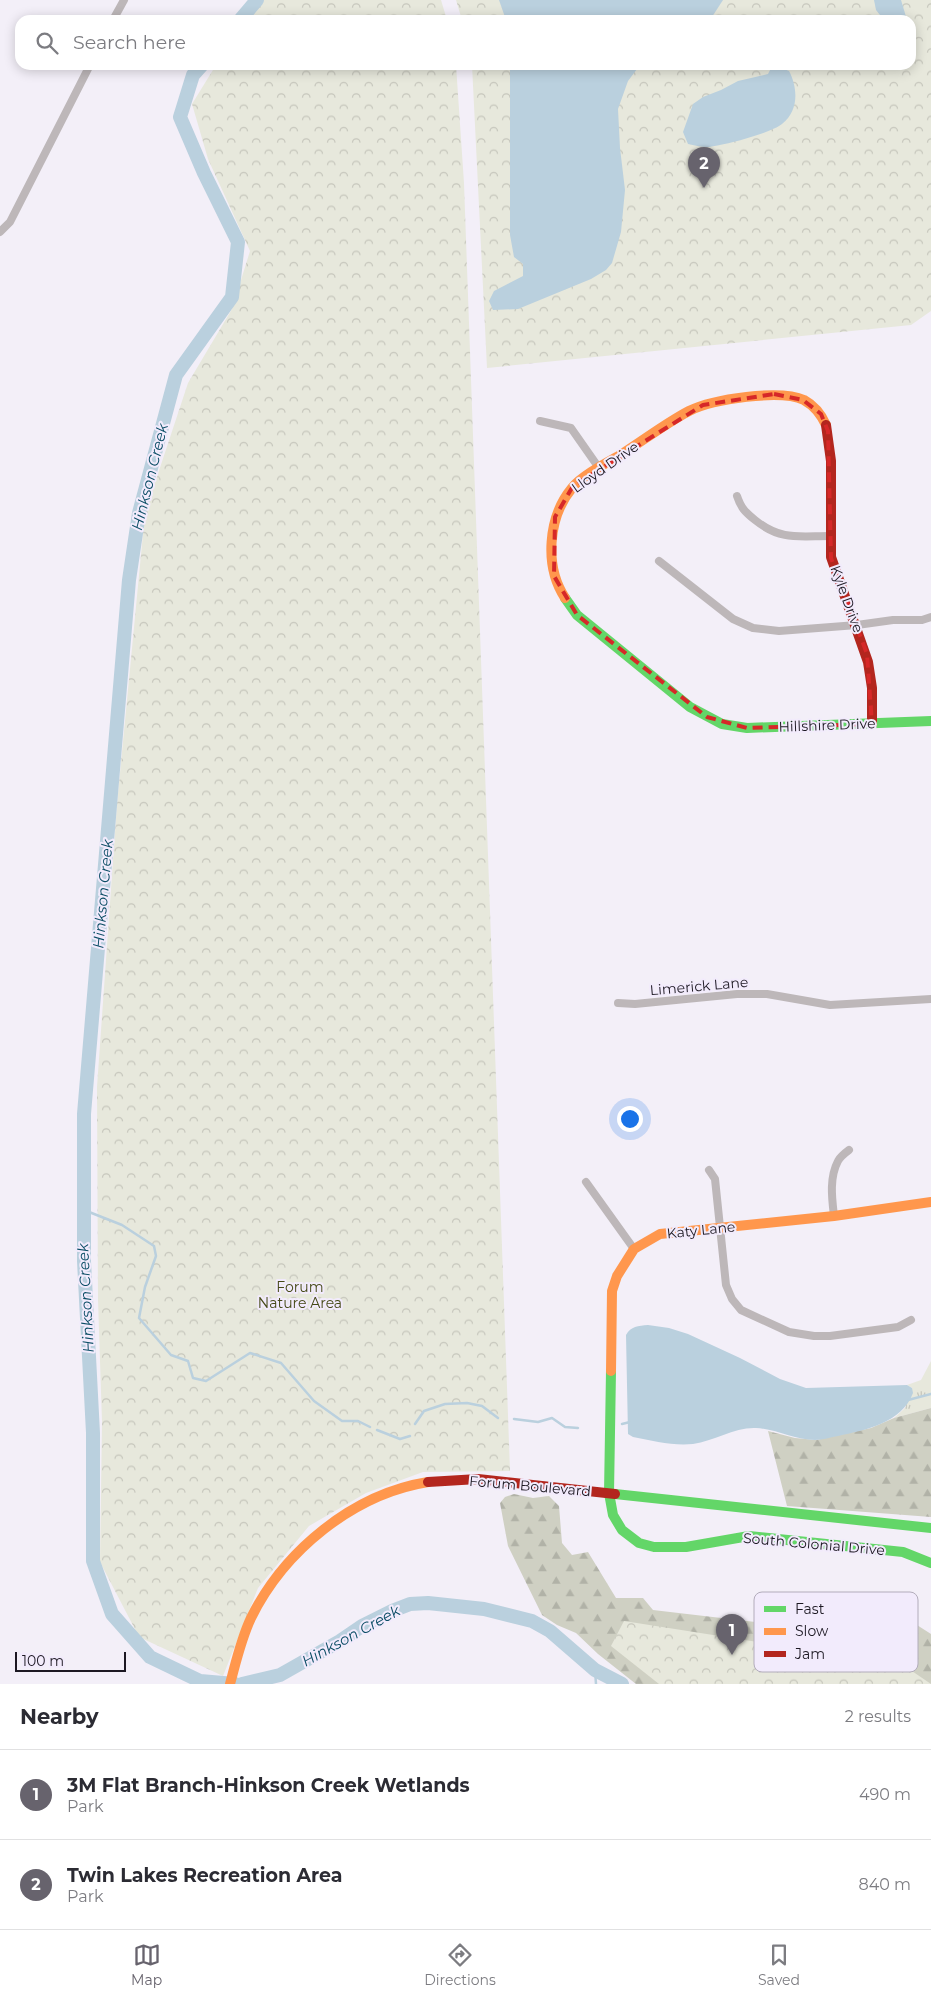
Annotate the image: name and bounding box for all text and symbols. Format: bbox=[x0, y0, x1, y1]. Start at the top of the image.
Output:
search box bbox=[15, 15, 916, 70]
icon: search bbox=[33, 29, 61, 57]
text: Search here bbox=[73, 31, 186, 54]
pin: 2 bbox=[688, 147, 720, 188]
water label: Hinkson Creek bbox=[127, 420, 172, 532]
street label: Lloyd Drive bbox=[568, 437, 642, 497]
street label: Kyle Drive bbox=[827, 563, 867, 635]
street label: Hillshire Drive bbox=[778, 714, 876, 736]
water label: Hinkson Creek bbox=[88, 838, 117, 949]
street label: Limerick Lane bbox=[649, 973, 749, 999]
your location bbox=[617, 1106, 643, 1132]
street label: Katy Lane bbox=[666, 1217, 736, 1243]
water label: Hinkson Creek bbox=[73, 1242, 98, 1353]
park label: Forum Nature Area bbox=[258, 1278, 342, 1312]
street label: Forum Boulevard bbox=[468, 1472, 592, 1500]
street label: South Colonial Drive bbox=[742, 1529, 886, 1559]
legend bbox=[754, 1592, 918, 1672]
water label: Hinkson Creek bbox=[298, 1600, 404, 1670]
text: Fast bbox=[795, 1600, 825, 1618]
pin: 1 bbox=[716, 1614, 748, 1655]
text: Slow bbox=[795, 1622, 829, 1640]
text: Jam bbox=[794, 1645, 825, 1663]
scale bar bbox=[15, 1649, 126, 1672]
text: 100 m bbox=[22, 1652, 64, 1670]
text: Nearby bbox=[20, 1704, 99, 1729]
text: 2 results bbox=[845, 1707, 911, 1726]
text: 3M Flat Branch-Hinkson Creek Wetlands bbox=[67, 1774, 470, 1797]
text: 1 bbox=[33, 1785, 39, 1804]
text: 490 m bbox=[859, 1785, 911, 1804]
text: Park bbox=[67, 1797, 104, 1816]
text: Twin Lakes Recreation Area bbox=[67, 1864, 342, 1887]
text: 2 bbox=[31, 1875, 41, 1894]
text: 840 m bbox=[858, 1875, 911, 1894]
text: Park bbox=[67, 1887, 104, 1906]
tab: Map bbox=[131, 1941, 162, 1989]
tab: Directions bbox=[424, 1941, 496, 1989]
tab: Saved bbox=[758, 1941, 800, 1989]

